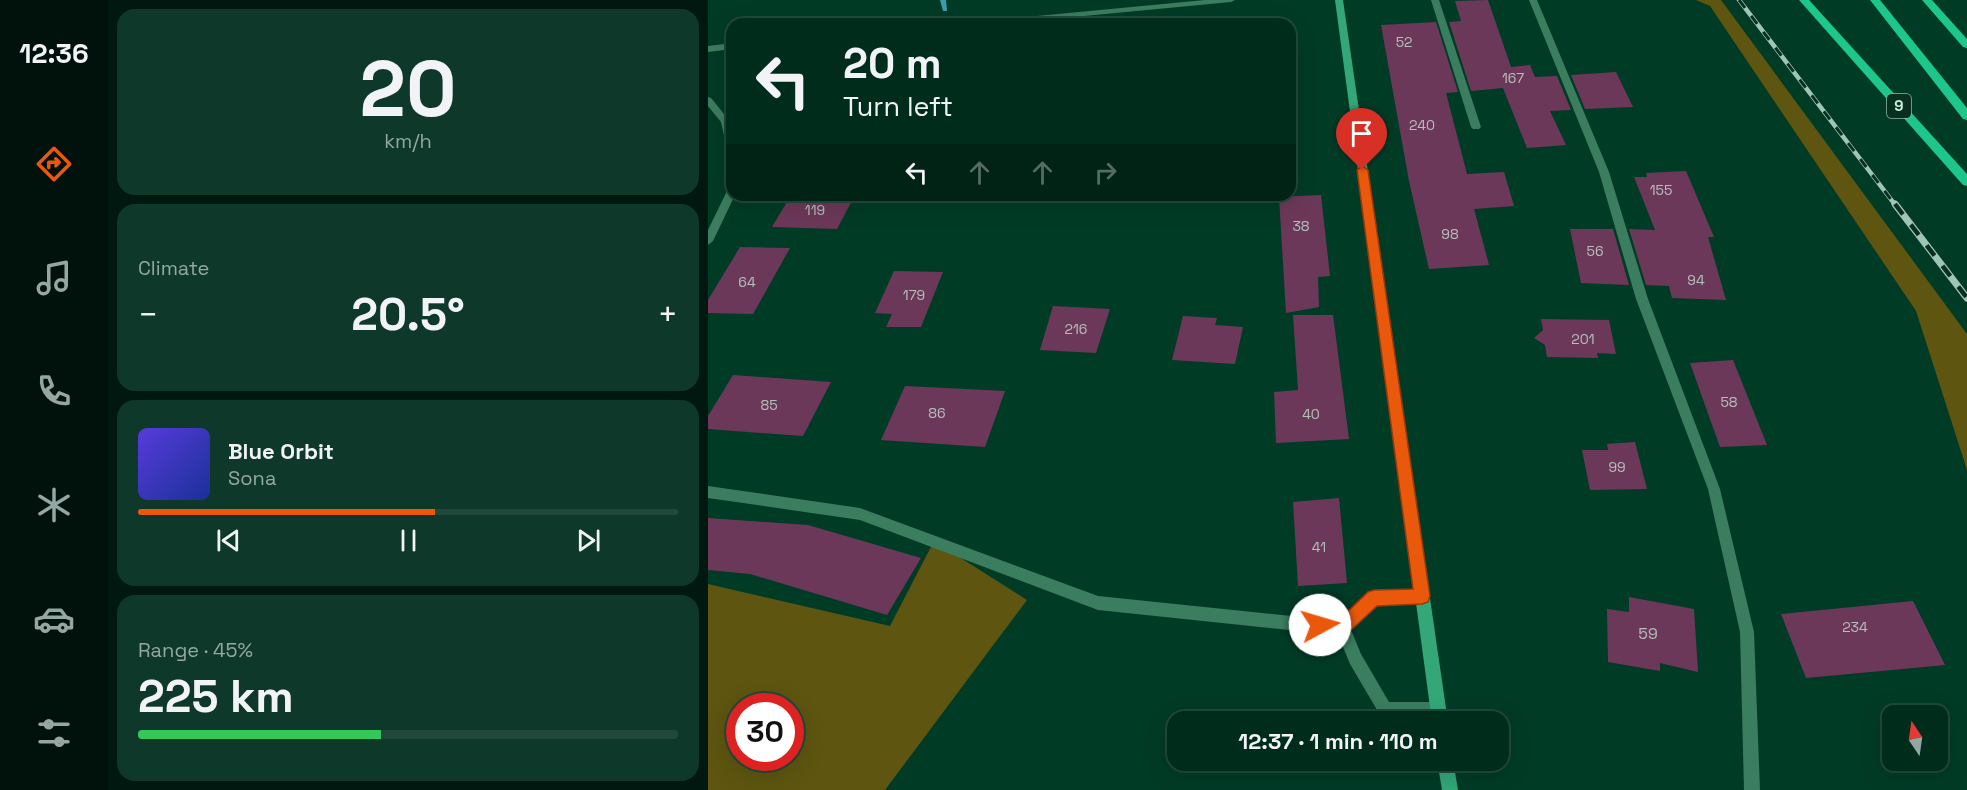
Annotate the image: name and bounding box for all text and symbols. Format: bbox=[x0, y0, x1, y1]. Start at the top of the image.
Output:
house number: 52 bbox=[1396, 33, 1412, 51]
text: 12:36 bbox=[19, 36, 89, 71]
text: 20 m bbox=[843, 37, 942, 90]
text: 20 bbox=[360, 39, 456, 139]
icon: left bbox=[744, 42, 822, 120]
house number: 167 bbox=[1502, 69, 1524, 87]
text: Turn left bbox=[843, 89, 953, 124]
road number: 9 bbox=[1887, 94, 1911, 118]
pin bbox=[1336, 108, 1387, 170]
house number: 240 bbox=[1409, 116, 1435, 134]
icon: arrive bbox=[1345, 117, 1378, 150]
text: km/h bbox=[384, 128, 432, 154]
icon: directions bbox=[33, 143, 75, 185]
icon: left bbox=[900, 156, 933, 189]
icon: ahead bbox=[963, 156, 996, 189]
icon: ahead bbox=[1026, 156, 1059, 189]
icon: right bbox=[1089, 156, 1122, 189]
house number: 155 bbox=[1650, 181, 1672, 199]
house number: 119 bbox=[805, 201, 825, 219]
house number: 38 bbox=[1292, 217, 1310, 235]
house number: 98 bbox=[1441, 225, 1459, 243]
house number: 56 bbox=[1587, 242, 1603, 260]
text: Climate bbox=[138, 255, 209, 281]
icon: music bbox=[33, 257, 75, 299]
house number: 94 bbox=[1687, 271, 1705, 289]
house number: 64 bbox=[738, 273, 756, 291]
text: 20.5° bbox=[351, 286, 465, 343]
house number: 179 bbox=[903, 286, 925, 304]
text: − bbox=[138, 294, 158, 336]
text: + bbox=[658, 294, 678, 336]
house number: 216 bbox=[1065, 320, 1087, 338]
house number: 201 bbox=[1571, 330, 1595, 348]
icon: phone bbox=[33, 370, 75, 412]
house number: 58 bbox=[1720, 393, 1738, 411]
house number: 85 bbox=[760, 396, 778, 414]
house number: 86 bbox=[928, 404, 946, 422]
house number: 40 bbox=[1302, 405, 1320, 423]
text: Blue Orbit bbox=[228, 437, 334, 465]
house number: 99 bbox=[1608, 458, 1626, 476]
text: Sona bbox=[228, 465, 276, 491]
icon: climate bbox=[33, 484, 75, 526]
icon: previous bbox=[212, 524, 245, 557]
icon: pause bbox=[392, 524, 425, 557]
icon: next bbox=[572, 524, 605, 557]
house number: 41 bbox=[1312, 538, 1326, 556]
position arrow bbox=[1288, 593, 1352, 657]
icon: car bbox=[33, 598, 75, 640]
house number: 234 bbox=[1842, 618, 1868, 636]
house number: 59 bbox=[1638, 623, 1658, 644]
text: Range · 45% bbox=[138, 637, 253, 663]
text: 225 km bbox=[138, 668, 294, 725]
speed limit sign: 30 bbox=[726, 693, 804, 771]
north arrow bbox=[1882, 705, 1948, 771]
map controls bbox=[1882, 705, 1948, 771]
icon: filters bbox=[33, 712, 75, 754]
text: 12:37 · 1 min · 110 m bbox=[1238, 727, 1438, 755]

